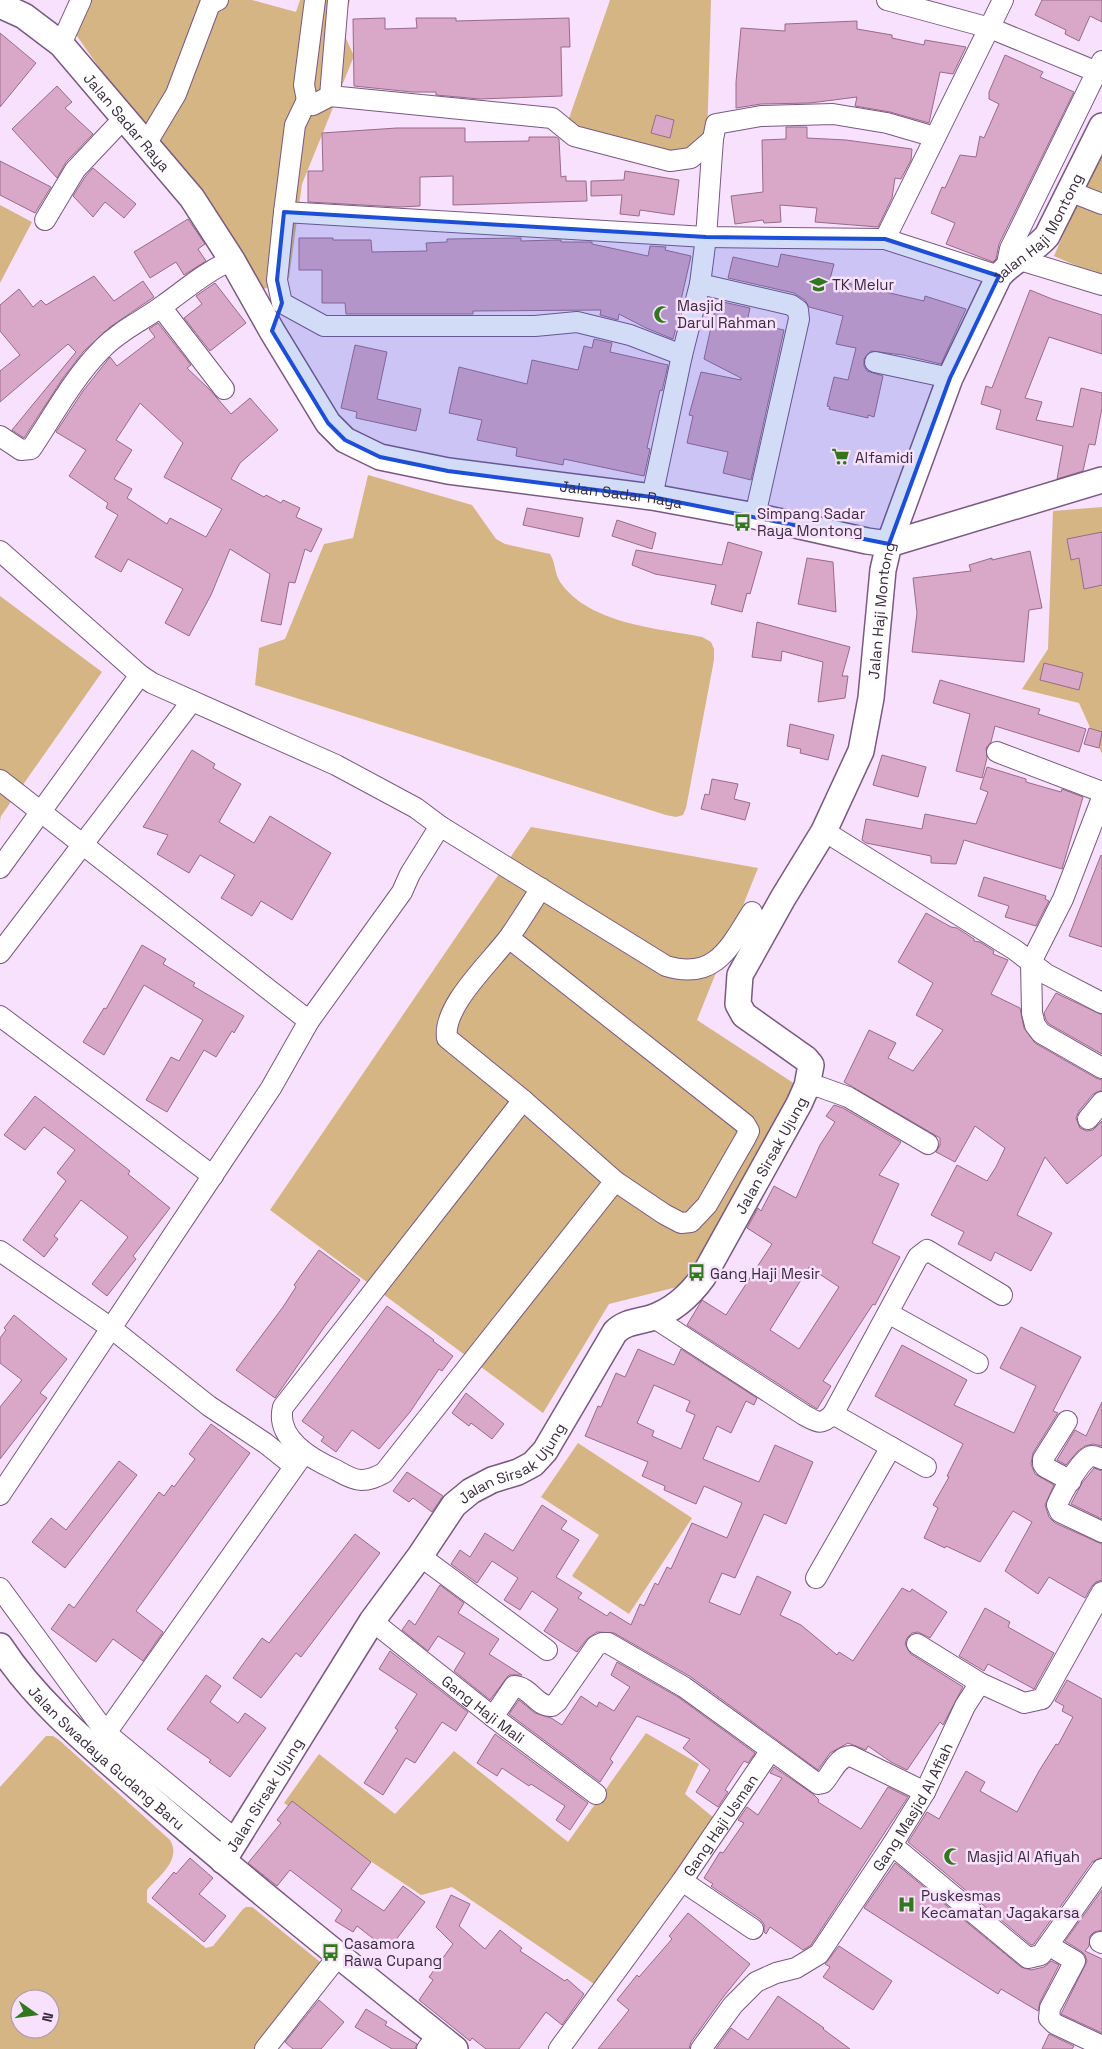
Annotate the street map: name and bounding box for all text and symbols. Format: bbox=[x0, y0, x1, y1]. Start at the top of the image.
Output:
street label: Jalan Sadar Raya bbox=[80, 69, 175, 175]
street label: Jalan Haji Montong bbox=[988, 170, 1087, 286]
school or university icon: TK Melur bbox=[808, 274, 828, 294]
place label: TK Melur bbox=[832, 275, 895, 294]
place label: Masjid Darul Rahman bbox=[677, 296, 776, 332]
mosque icon: Masjid Darul Rahman bbox=[653, 304, 673, 324]
supermarket icon: Alfamidi bbox=[831, 447, 851, 467]
place label: Alfamidi bbox=[855, 448, 913, 467]
street label: Jalan Sadar Raya bbox=[559, 476, 684, 512]
place label: Simpang Sadar Raya Montong bbox=[757, 504, 866, 540]
bus stop icon: Simpang Sadar Raya Montong bbox=[733, 512, 753, 532]
street label: Jalan Haji Montong bbox=[863, 540, 899, 680]
street label: Jalan Sirsak Ujung bbox=[730, 1094, 811, 1217]
bus stop icon: Gang Haji Mesir bbox=[686, 1263, 706, 1283]
place label: Gang Haji Mesir bbox=[710, 1264, 820, 1283]
street label: Jalan Sirsak Ujung bbox=[454, 1419, 569, 1507]
street label: Gang Haji Mali bbox=[438, 1671, 529, 1747]
street label: Jalan Swadaya Gudang Baru bbox=[25, 1681, 189, 1834]
street label: Jalan Sirsak Ujung bbox=[221, 1734, 307, 1855]
street label: Gang Masjid Al Afiah bbox=[868, 1739, 956, 1875]
street label: Gang Haji Usman bbox=[679, 1770, 762, 1880]
mosque icon: Masjid Al Afiyah bbox=[943, 1846, 963, 1866]
place label: Masjid Al Afiyah bbox=[967, 1847, 1080, 1866]
place label: Puskesmas Kecamatan Jagakarsa bbox=[921, 1886, 1080, 1922]
hospital icon: Puskesmas Kecamatan Jagakarsa bbox=[897, 1894, 917, 1914]
place label: Casamora Rawa Cupang bbox=[344, 1934, 442, 1970]
bus stop icon: Casamora Rawa Cupang bbox=[320, 1942, 340, 1962]
north arrow bbox=[10, 1989, 60, 2039]
text: N bbox=[38, 2010, 57, 2024]

